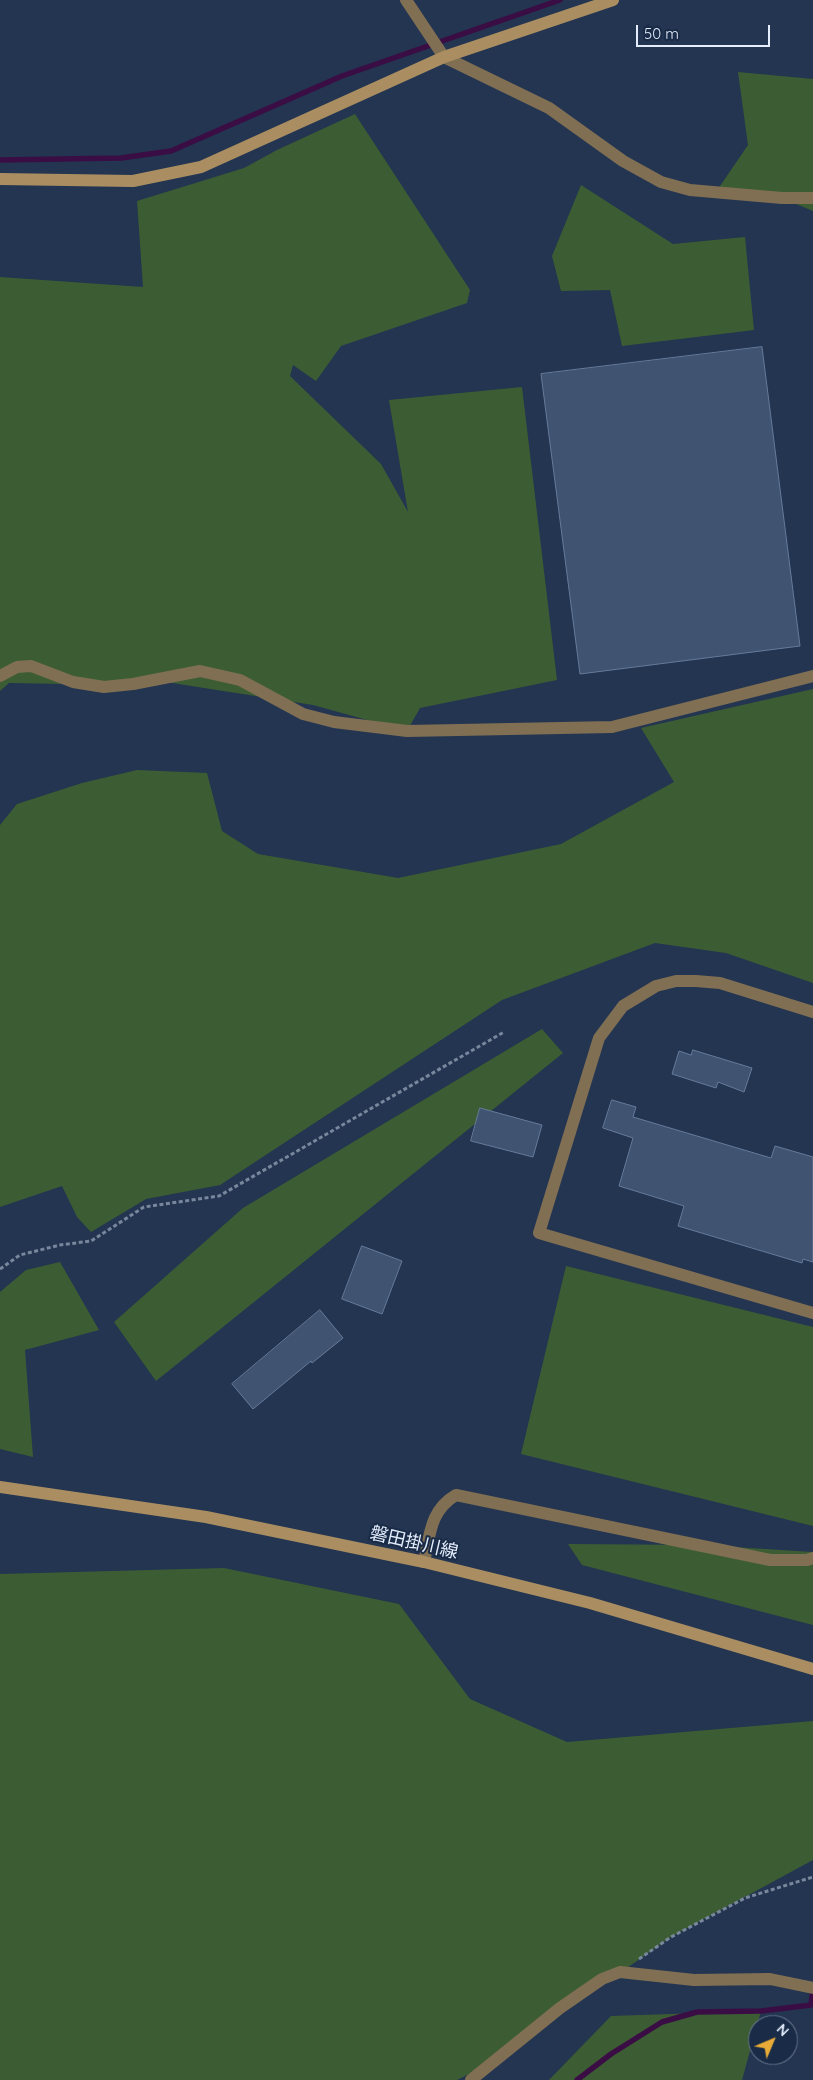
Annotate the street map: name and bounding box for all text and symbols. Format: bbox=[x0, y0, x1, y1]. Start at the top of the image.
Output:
scale bar bbox=[638, 15, 772, 47]
text: 50 m bbox=[644, 24, 679, 43]
street label: 磐田掛川線 bbox=[368, 1522, 460, 1564]
north arrow bbox=[748, 2015, 798, 2065]
text: N bbox=[773, 2020, 793, 2040]

